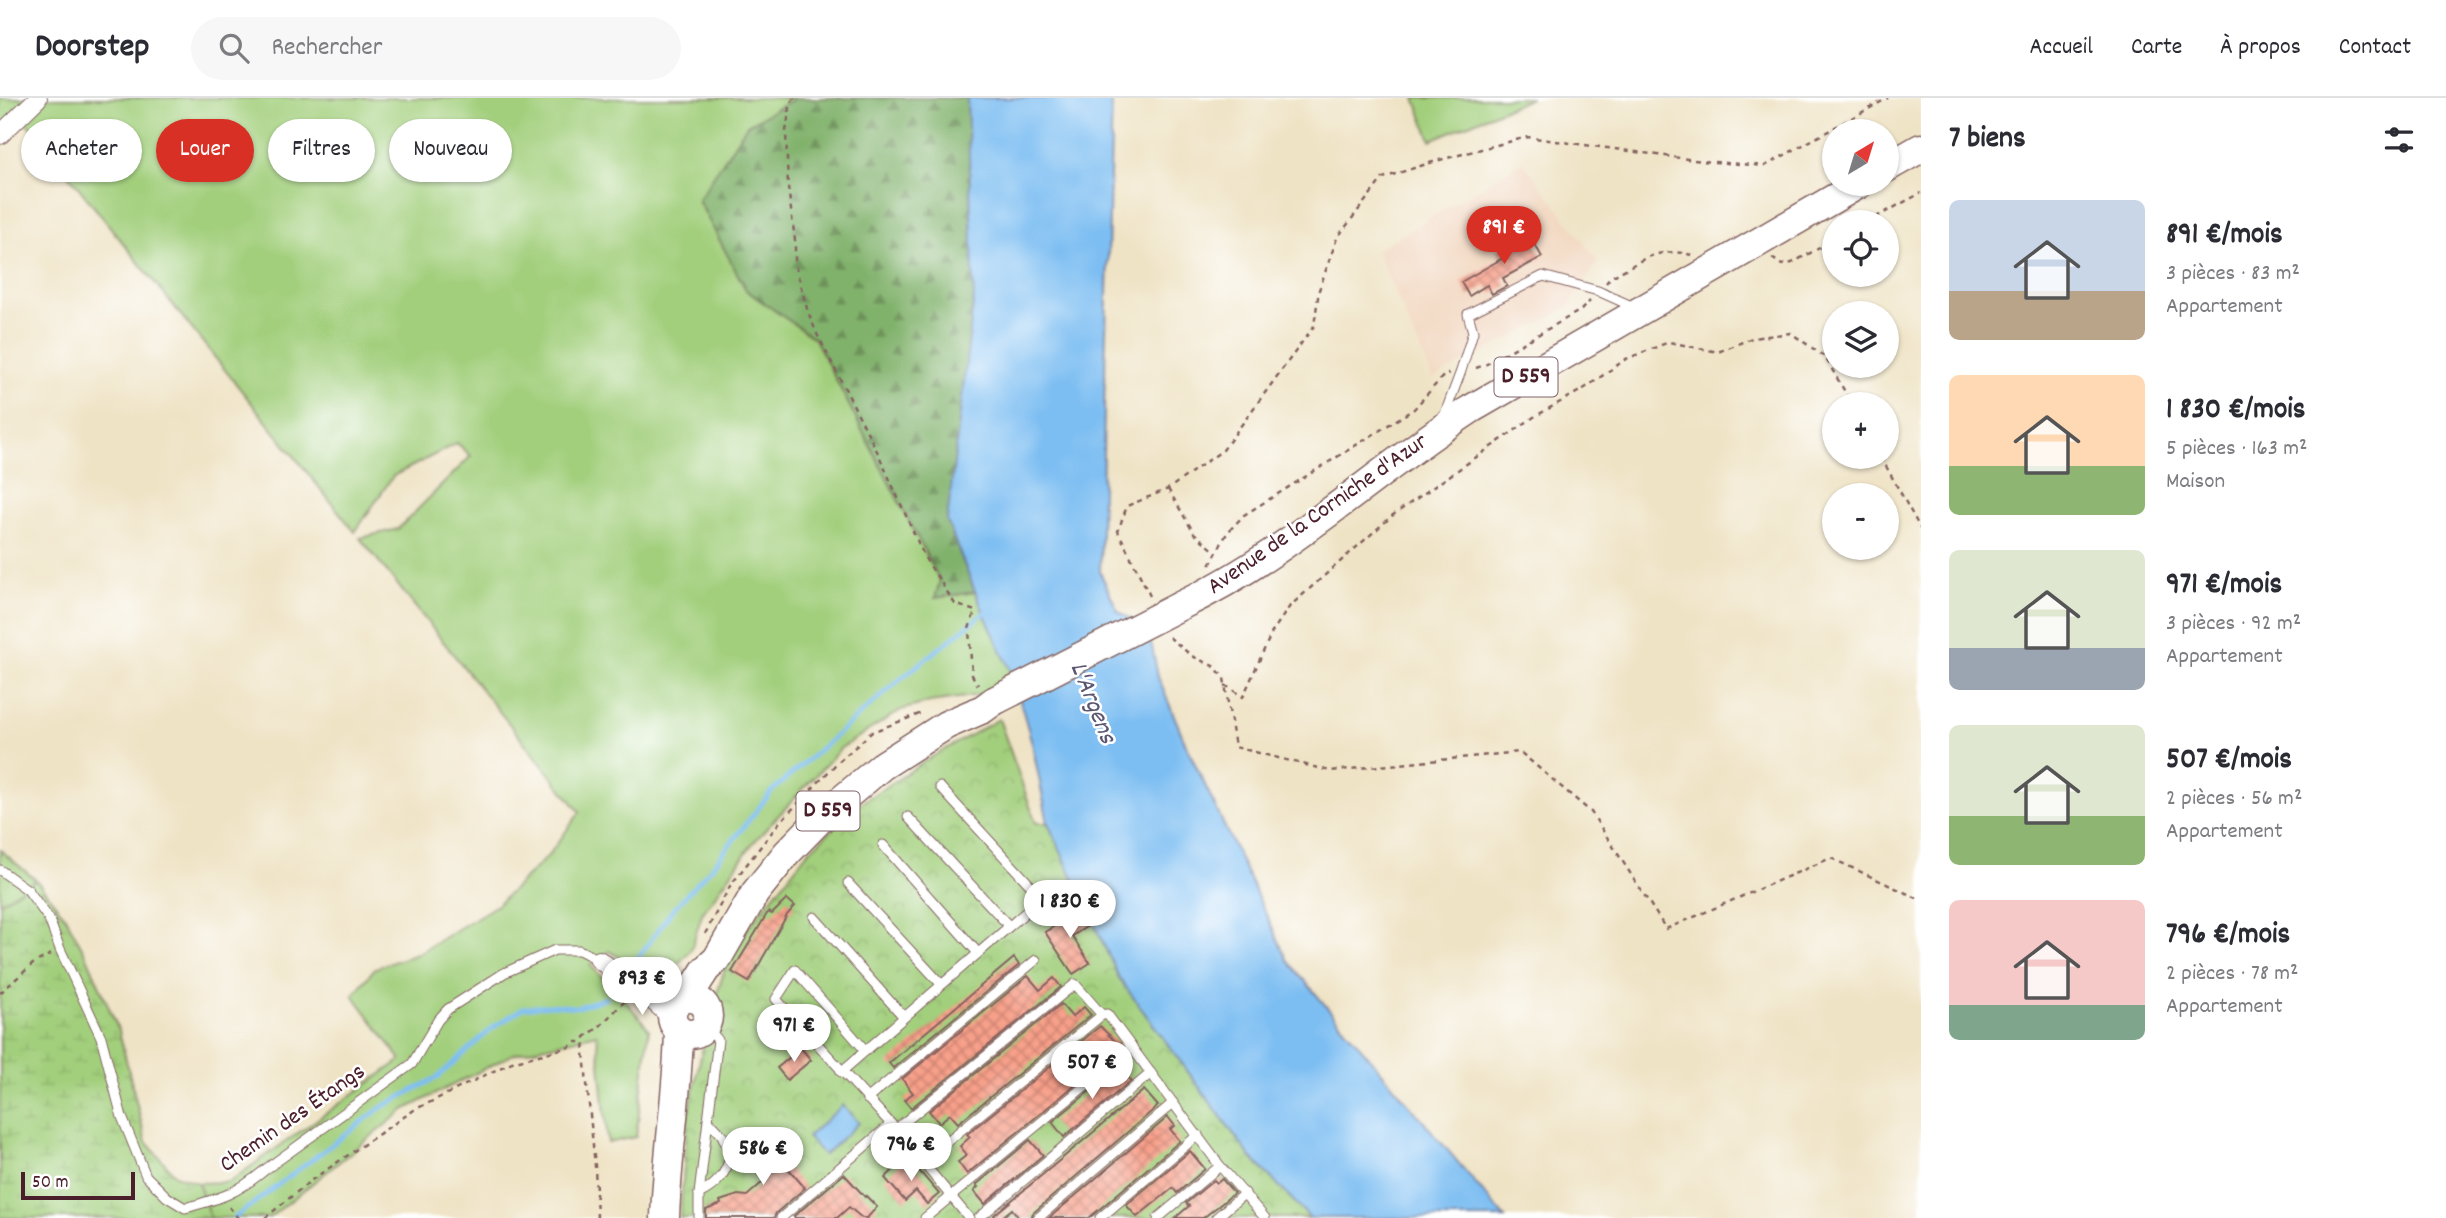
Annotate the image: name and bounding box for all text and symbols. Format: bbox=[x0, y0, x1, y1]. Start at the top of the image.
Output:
search box bbox=[191, 17, 681, 80]
text: Doorstep bbox=[35, 25, 149, 72]
icon: search bbox=[215, 29, 253, 67]
text: Rechercher bbox=[271, 30, 382, 67]
text: Accueil bbox=[2029, 31, 2093, 65]
text: Carte bbox=[2131, 31, 2182, 65]
text: À propos bbox=[2220, 31, 2301, 65]
text: Contact bbox=[2339, 31, 2411, 65]
chip: Acheter bbox=[21, 119, 142, 182]
chip: Louer bbox=[156, 119, 254, 182]
chip: Filtres bbox=[268, 119, 375, 182]
chip: Nouveau bbox=[389, 119, 512, 182]
north arrow bbox=[1822, 119, 1899, 196]
map controls bbox=[1822, 119, 1899, 560]
text: 7 biens bbox=[1949, 119, 2026, 162]
icon: filters bbox=[2380, 121, 2418, 159]
pin: 891 € bbox=[1455, 206, 1553, 266]
button: locate bbox=[1822, 210, 1899, 287]
text: 891 € bbox=[1483, 212, 1525, 245]
text: 891 €/mois bbox=[2166, 215, 2283, 258]
icon: home bbox=[2005, 228, 2089, 312]
text: 3 pièces · 83 m² bbox=[2166, 258, 2300, 291]
text: Appartement bbox=[2166, 291, 2283, 324]
button: layers bbox=[1822, 301, 1899, 378]
road number: D 559 bbox=[1494, 358, 1558, 396]
text: 1 830 €/mois bbox=[2166, 390, 2305, 433]
button: + bbox=[1822, 392, 1899, 469]
icon: home bbox=[2005, 403, 2089, 487]
street label: Avenue de la Corniche d'Azur bbox=[1201, 426, 1435, 604]
text: 5 pièces · 163 m² bbox=[2166, 433, 2307, 466]
text: Maison bbox=[2166, 466, 2225, 499]
button: − bbox=[1822, 483, 1899, 560]
text: 971 €/mois bbox=[2166, 565, 2282, 608]
icon: home bbox=[2005, 578, 2089, 662]
text: 3 pièces · 92 m² bbox=[2166, 608, 2301, 641]
text: Appartement bbox=[2166, 641, 2283, 674]
water label: L'Argens bbox=[1059, 656, 1126, 750]
text: 507 €/mois bbox=[2166, 740, 2292, 783]
icon: home bbox=[2005, 753, 2089, 837]
text: 2 pièces · 56 m² bbox=[2166, 783, 2302, 816]
road number: D 559 bbox=[796, 792, 860, 831]
text: Appartement bbox=[2166, 816, 2283, 849]
pin: 1 830 € bbox=[1005, 880, 1135, 940]
text: 1 830 € bbox=[1040, 886, 1100, 919]
text: 796 €/mois bbox=[2166, 915, 2290, 958]
icon: home bbox=[2005, 928, 2089, 1012]
pin: 893 € bbox=[593, 958, 691, 1017]
text: 2 pièces · 78 m² bbox=[2166, 958, 2298, 991]
text: 893 € bbox=[618, 963, 666, 996]
text: Appartement bbox=[2166, 991, 2283, 1024]
pin: 971 € bbox=[745, 1004, 843, 1064]
text: 971 € bbox=[773, 1010, 815, 1043]
pin: 507 € bbox=[1043, 1042, 1141, 1101]
text: 507 € bbox=[1067, 1047, 1117, 1080]
street label: Chemin des Étangs bbox=[213, 1056, 373, 1182]
pin: 796 € bbox=[862, 1124, 960, 1183]
pin: 586 € bbox=[714, 1128, 812, 1187]
text: 796 € bbox=[887, 1129, 935, 1162]
text: 586 € bbox=[738, 1133, 788, 1166]
scale bar bbox=[21, 1169, 135, 1201]
text: 50 m bbox=[32, 1170, 69, 1197]

